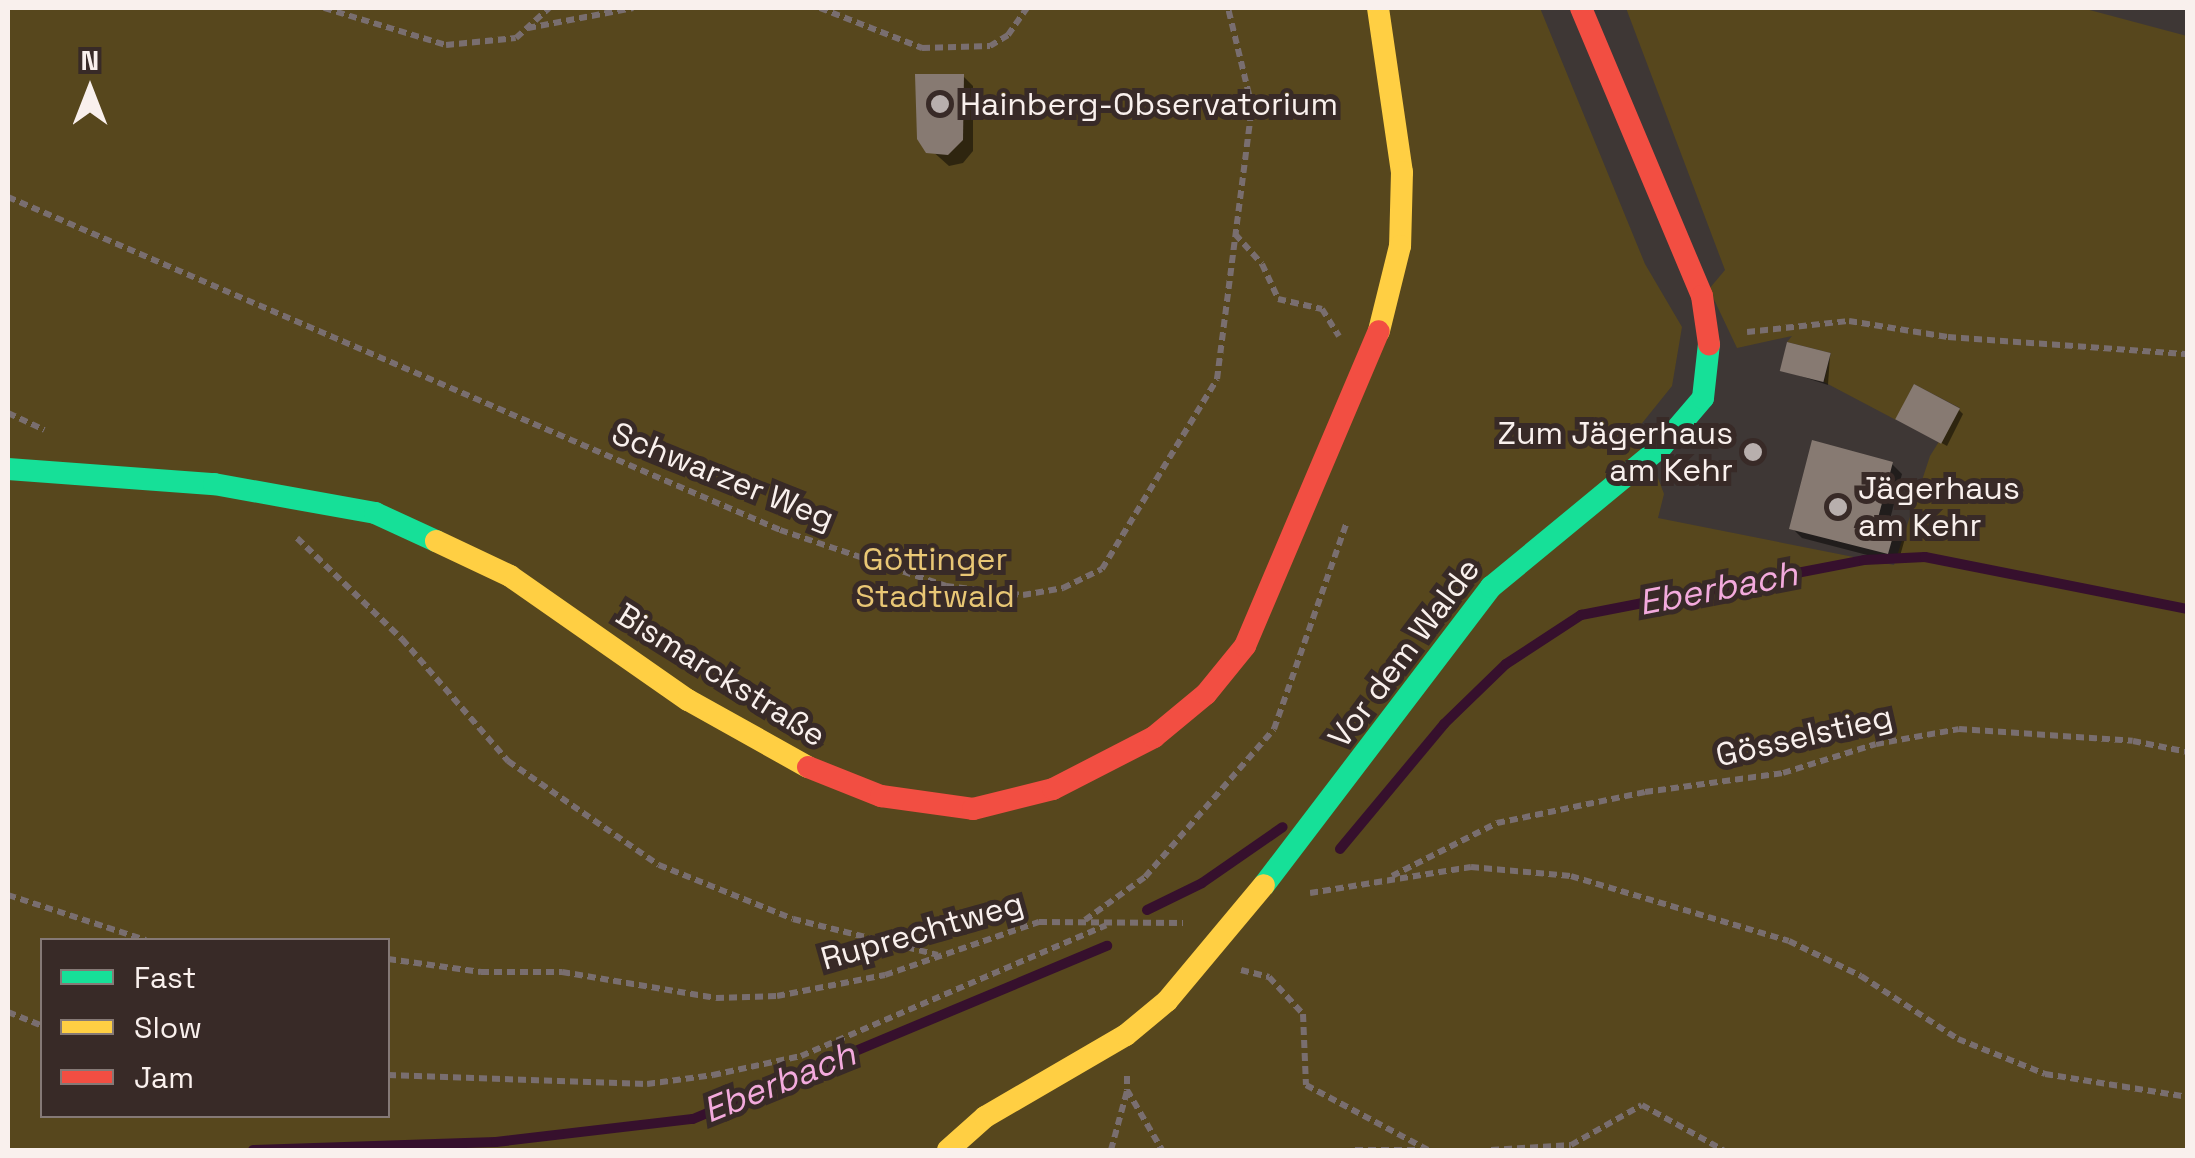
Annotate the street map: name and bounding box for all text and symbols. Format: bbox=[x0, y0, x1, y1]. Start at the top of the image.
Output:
north arrow bbox=[40, 40, 140, 140]
text: N bbox=[81, 42, 99, 78]
place label: Hainberg-Observatorium bbox=[960, 85, 1338, 123]
marker: Hainberg-Observatorium bbox=[929, 93, 951, 115]
street label: Schwarzer Weg bbox=[606, 414, 840, 538]
place label: Zum Jägerhaus am Kehr bbox=[1498, 415, 1733, 490]
marker: Zum Jägerhaus am Kehr bbox=[1742, 441, 1764, 463]
place label: Jägerhaus am Kehr bbox=[1858, 470, 2020, 545]
marker: Jägerhaus am Kehr bbox=[1827, 496, 1849, 518]
park label: Göttinger Stadtwald bbox=[855, 541, 1015, 616]
street label: Vor dem Walde bbox=[1320, 551, 1488, 755]
water label: Eberbach bbox=[1635, 552, 1801, 624]
street label: Bismarckstraße bbox=[609, 595, 833, 755]
street label: Gösselstieg bbox=[1712, 697, 1896, 775]
street label: Ruprechtweg bbox=[816, 884, 1028, 978]
legend bbox=[40, 938, 390, 1118]
text: Fast bbox=[134, 958, 196, 997]
text: Slow bbox=[134, 1008, 202, 1047]
water label: Eberbach bbox=[697, 1032, 861, 1132]
text: Jam bbox=[134, 1058, 194, 1097]

